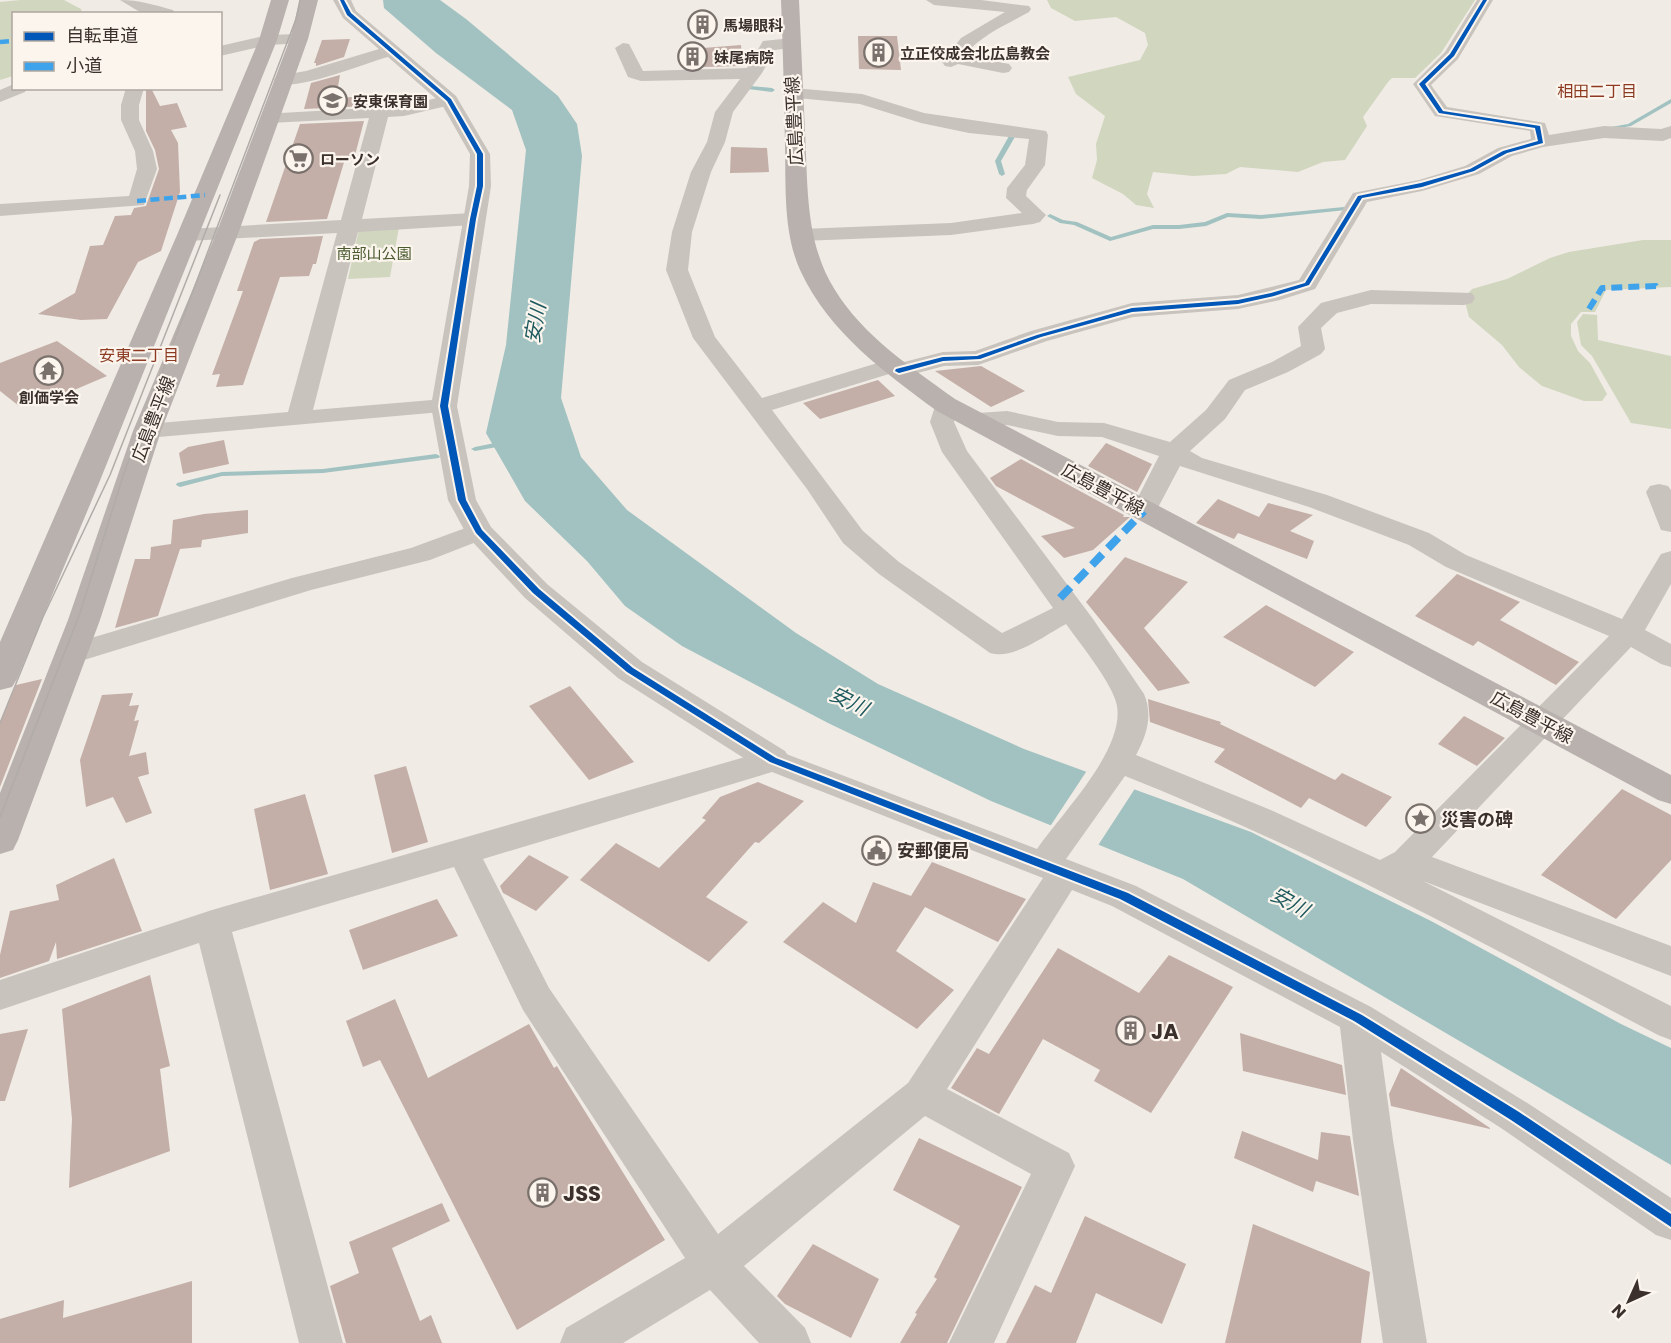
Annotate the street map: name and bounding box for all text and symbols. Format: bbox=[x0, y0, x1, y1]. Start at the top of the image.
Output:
building icon: 馬場眼科 bbox=[686, 9, 718, 41]
legend bbox=[12, 12, 222, 90]
place label: 馬場眼科 bbox=[723, 15, 783, 36]
text: 自転車道 bbox=[66, 23, 138, 48]
building icon: 立正佼成会北広島教会 bbox=[863, 37, 895, 69]
building icon: 妹尾病院 bbox=[677, 41, 709, 73]
place label: 立正佼成会北広島教会 bbox=[900, 43, 1050, 64]
place label: 妹尾病院 bbox=[714, 47, 774, 68]
text: 小道 bbox=[66, 53, 102, 78]
street label: 広島豊平線 bbox=[779, 75, 809, 167]
district label: 相田二丁目 bbox=[1557, 80, 1637, 103]
school or university icon: 安東保育園 bbox=[316, 85, 348, 117]
place label: 安東保育園 bbox=[353, 91, 428, 112]
supermarket icon: ローソン bbox=[283, 143, 315, 175]
place label: ローソン bbox=[320, 149, 380, 170]
park label: 南部山公園 bbox=[336, 243, 412, 264]
water label: 安川 bbox=[518, 299, 553, 345]
district label: 安東二丁目 bbox=[99, 344, 179, 367]
temple icon: 創価学会 bbox=[33, 354, 65, 386]
street label: 広島豊平線 bbox=[125, 373, 181, 465]
place label: 創価学会 bbox=[19, 387, 79, 408]
street label: 広島豊平線 bbox=[1057, 457, 1149, 521]
water label: 安川 bbox=[825, 680, 875, 723]
street label: 広島豊平線 bbox=[1486, 685, 1578, 749]
place icon: 災害の碑 bbox=[1404, 803, 1436, 835]
place label: 災害の碑 bbox=[1441, 807, 1513, 832]
public building icon: 安郵便局 bbox=[860, 834, 892, 866]
place label: 安郵便局 bbox=[897, 838, 969, 863]
water label: 安川 bbox=[1266, 880, 1316, 925]
building icon: JA bbox=[1114, 1015, 1146, 1047]
place label: JA bbox=[1151, 1017, 1179, 1046]
building icon: JSS bbox=[526, 1177, 558, 1209]
place label: JSS bbox=[563, 1179, 601, 1208]
north arrow bbox=[1599, 1271, 1659, 1331]
text: N bbox=[1606, 1299, 1631, 1324]

